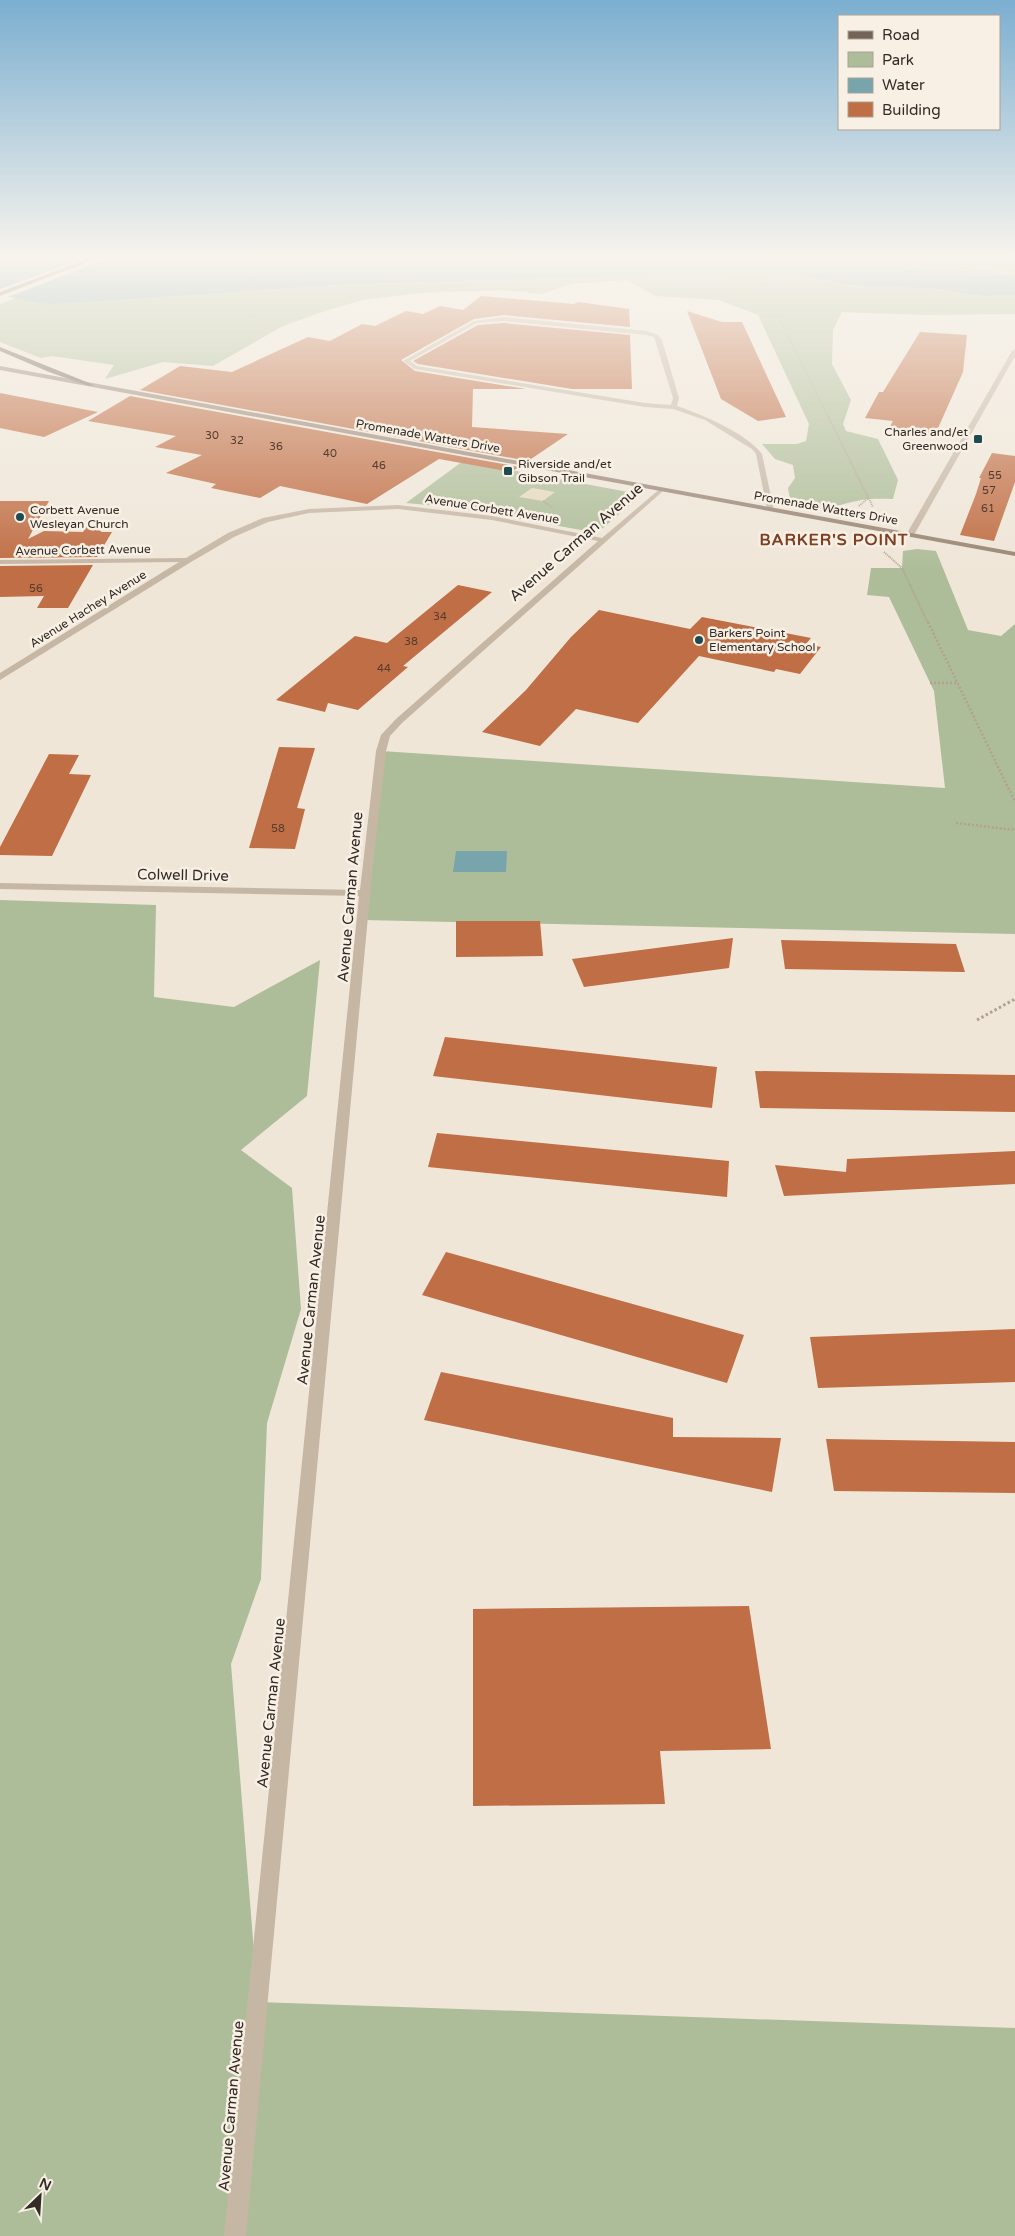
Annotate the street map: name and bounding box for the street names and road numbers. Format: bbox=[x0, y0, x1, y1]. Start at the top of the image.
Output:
street label: Promenade Watters Drive bbox=[355, 416, 501, 456]
street label: Avenue Carman Avenue bbox=[506, 479, 646, 605]
street label: Promenade Watters Drive bbox=[753, 488, 899, 528]
street label: Avenue Corbett Avenue bbox=[424, 491, 560, 527]
street label: Avenue Corbett Avenue bbox=[15, 542, 151, 558]
street label: Avenue Hachey Avenue bbox=[27, 567, 149, 651]
street label: Avenue Carman Avenue bbox=[334, 811, 366, 983]
street label: Colwell Drive bbox=[137, 865, 229, 885]
street label: Avenue Carman Avenue bbox=[293, 1214, 329, 1386]
street label: Avenue Carman Avenue bbox=[253, 1617, 289, 1789]
street label: Avenue Carman Avenue bbox=[215, 2020, 247, 2192]

